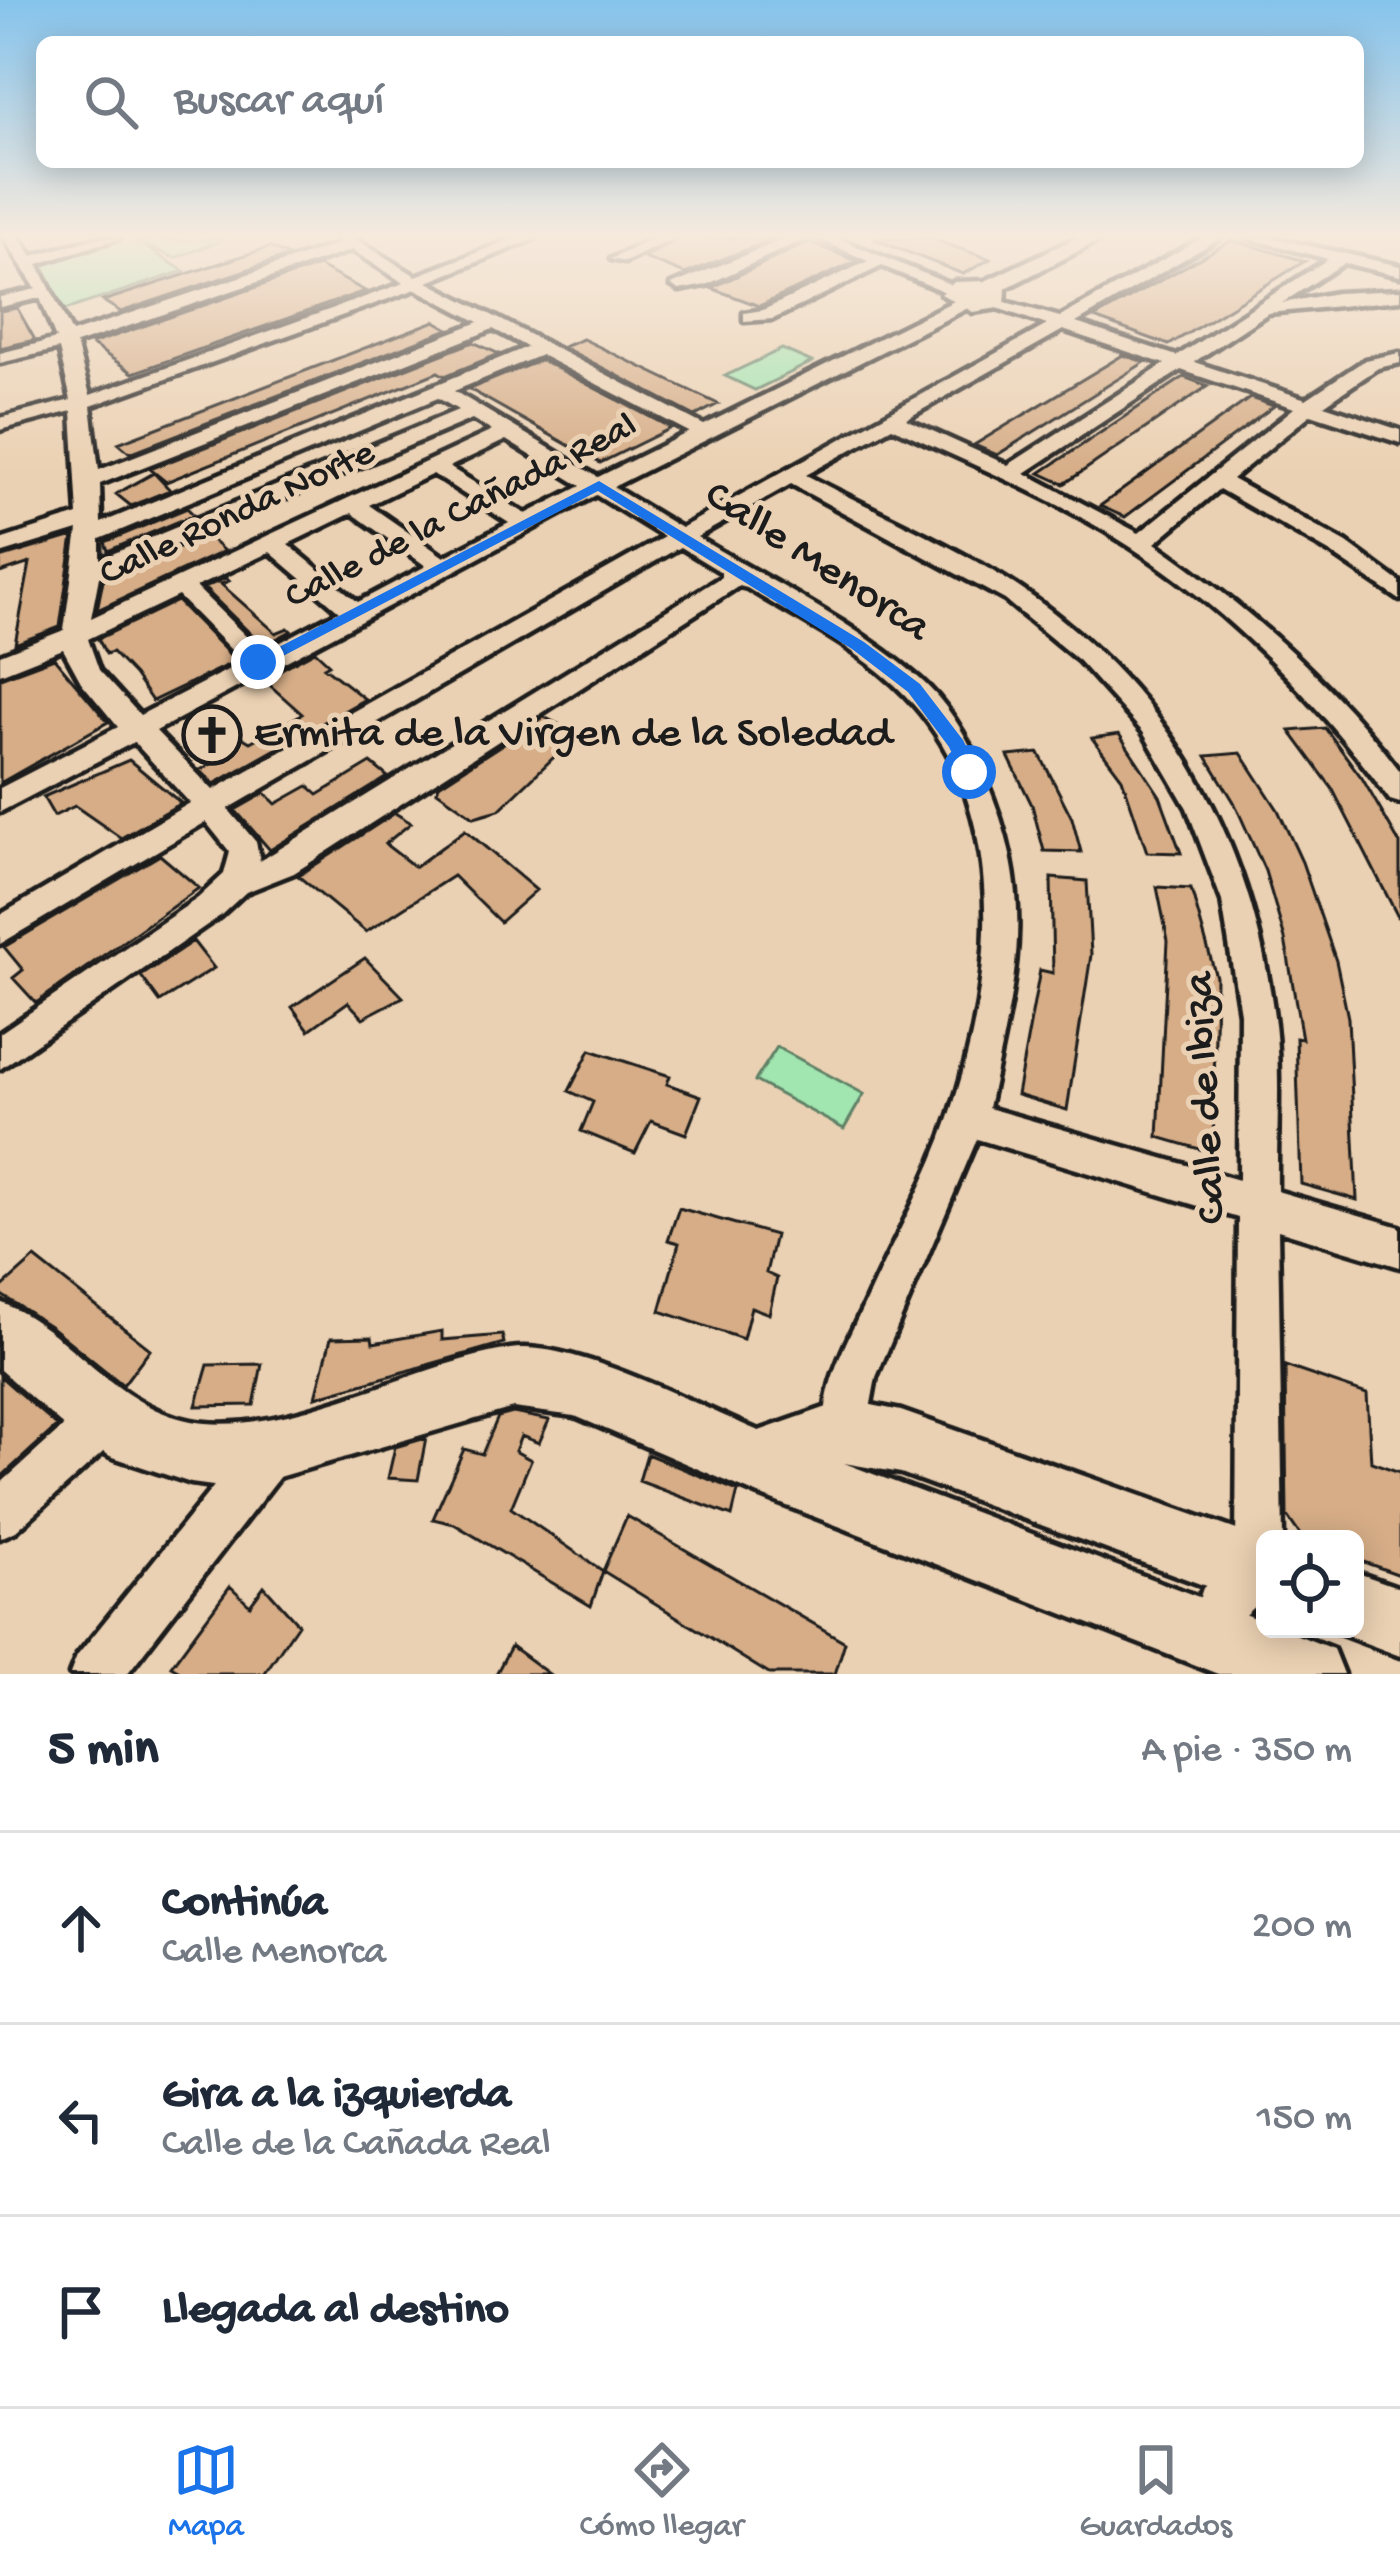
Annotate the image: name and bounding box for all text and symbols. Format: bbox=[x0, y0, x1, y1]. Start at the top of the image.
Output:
search box bbox=[36, 36, 1364, 168]
icon: search bbox=[78, 69, 144, 135]
text: Buscar aquí bbox=[174, 76, 384, 129]
street label: Calle de la Cañada Real bbox=[278, 404, 646, 622]
street label: Calle Ronda Norte bbox=[93, 431, 383, 599]
street label: Calle Menorca bbox=[693, 470, 941, 657]
route end bbox=[231, 635, 285, 689]
church icon: Ermita de la Virgen de la Soledad bbox=[181, 704, 243, 766]
place label: Ermita de la Virgen de la Soledad bbox=[254, 709, 896, 762]
route start bbox=[942, 745, 996, 799]
street label: Calle de Ibiza bbox=[1175, 969, 1241, 1225]
map controls bbox=[1256, 1530, 1364, 1638]
button: locate bbox=[1256, 1530, 1364, 1638]
text: 5 min bbox=[48, 1722, 158, 1782]
text: A pie · 350 m bbox=[1141, 1729, 1352, 1775]
text: Continúa bbox=[162, 1878, 327, 1931]
icon: ahead bbox=[48, 1895, 114, 1961]
text: 200 m bbox=[1252, 1905, 1352, 1951]
text: Calle Menorca bbox=[162, 1931, 386, 1977]
text: Gira a la izquierda bbox=[162, 2070, 511, 2123]
icon: left bbox=[48, 2087, 114, 2153]
text: 150 m bbox=[1257, 2097, 1352, 2143]
text: Calle de la Cañada Real bbox=[162, 2123, 551, 2169]
icon: arrive bbox=[48, 2279, 114, 2345]
text: Llegada al destino bbox=[162, 2285, 509, 2338]
tab: Mapa bbox=[168, 2437, 244, 2547]
tab: Cómo llegar bbox=[580, 2437, 743, 2547]
tab: Guardados bbox=[1079, 2437, 1232, 2547]

